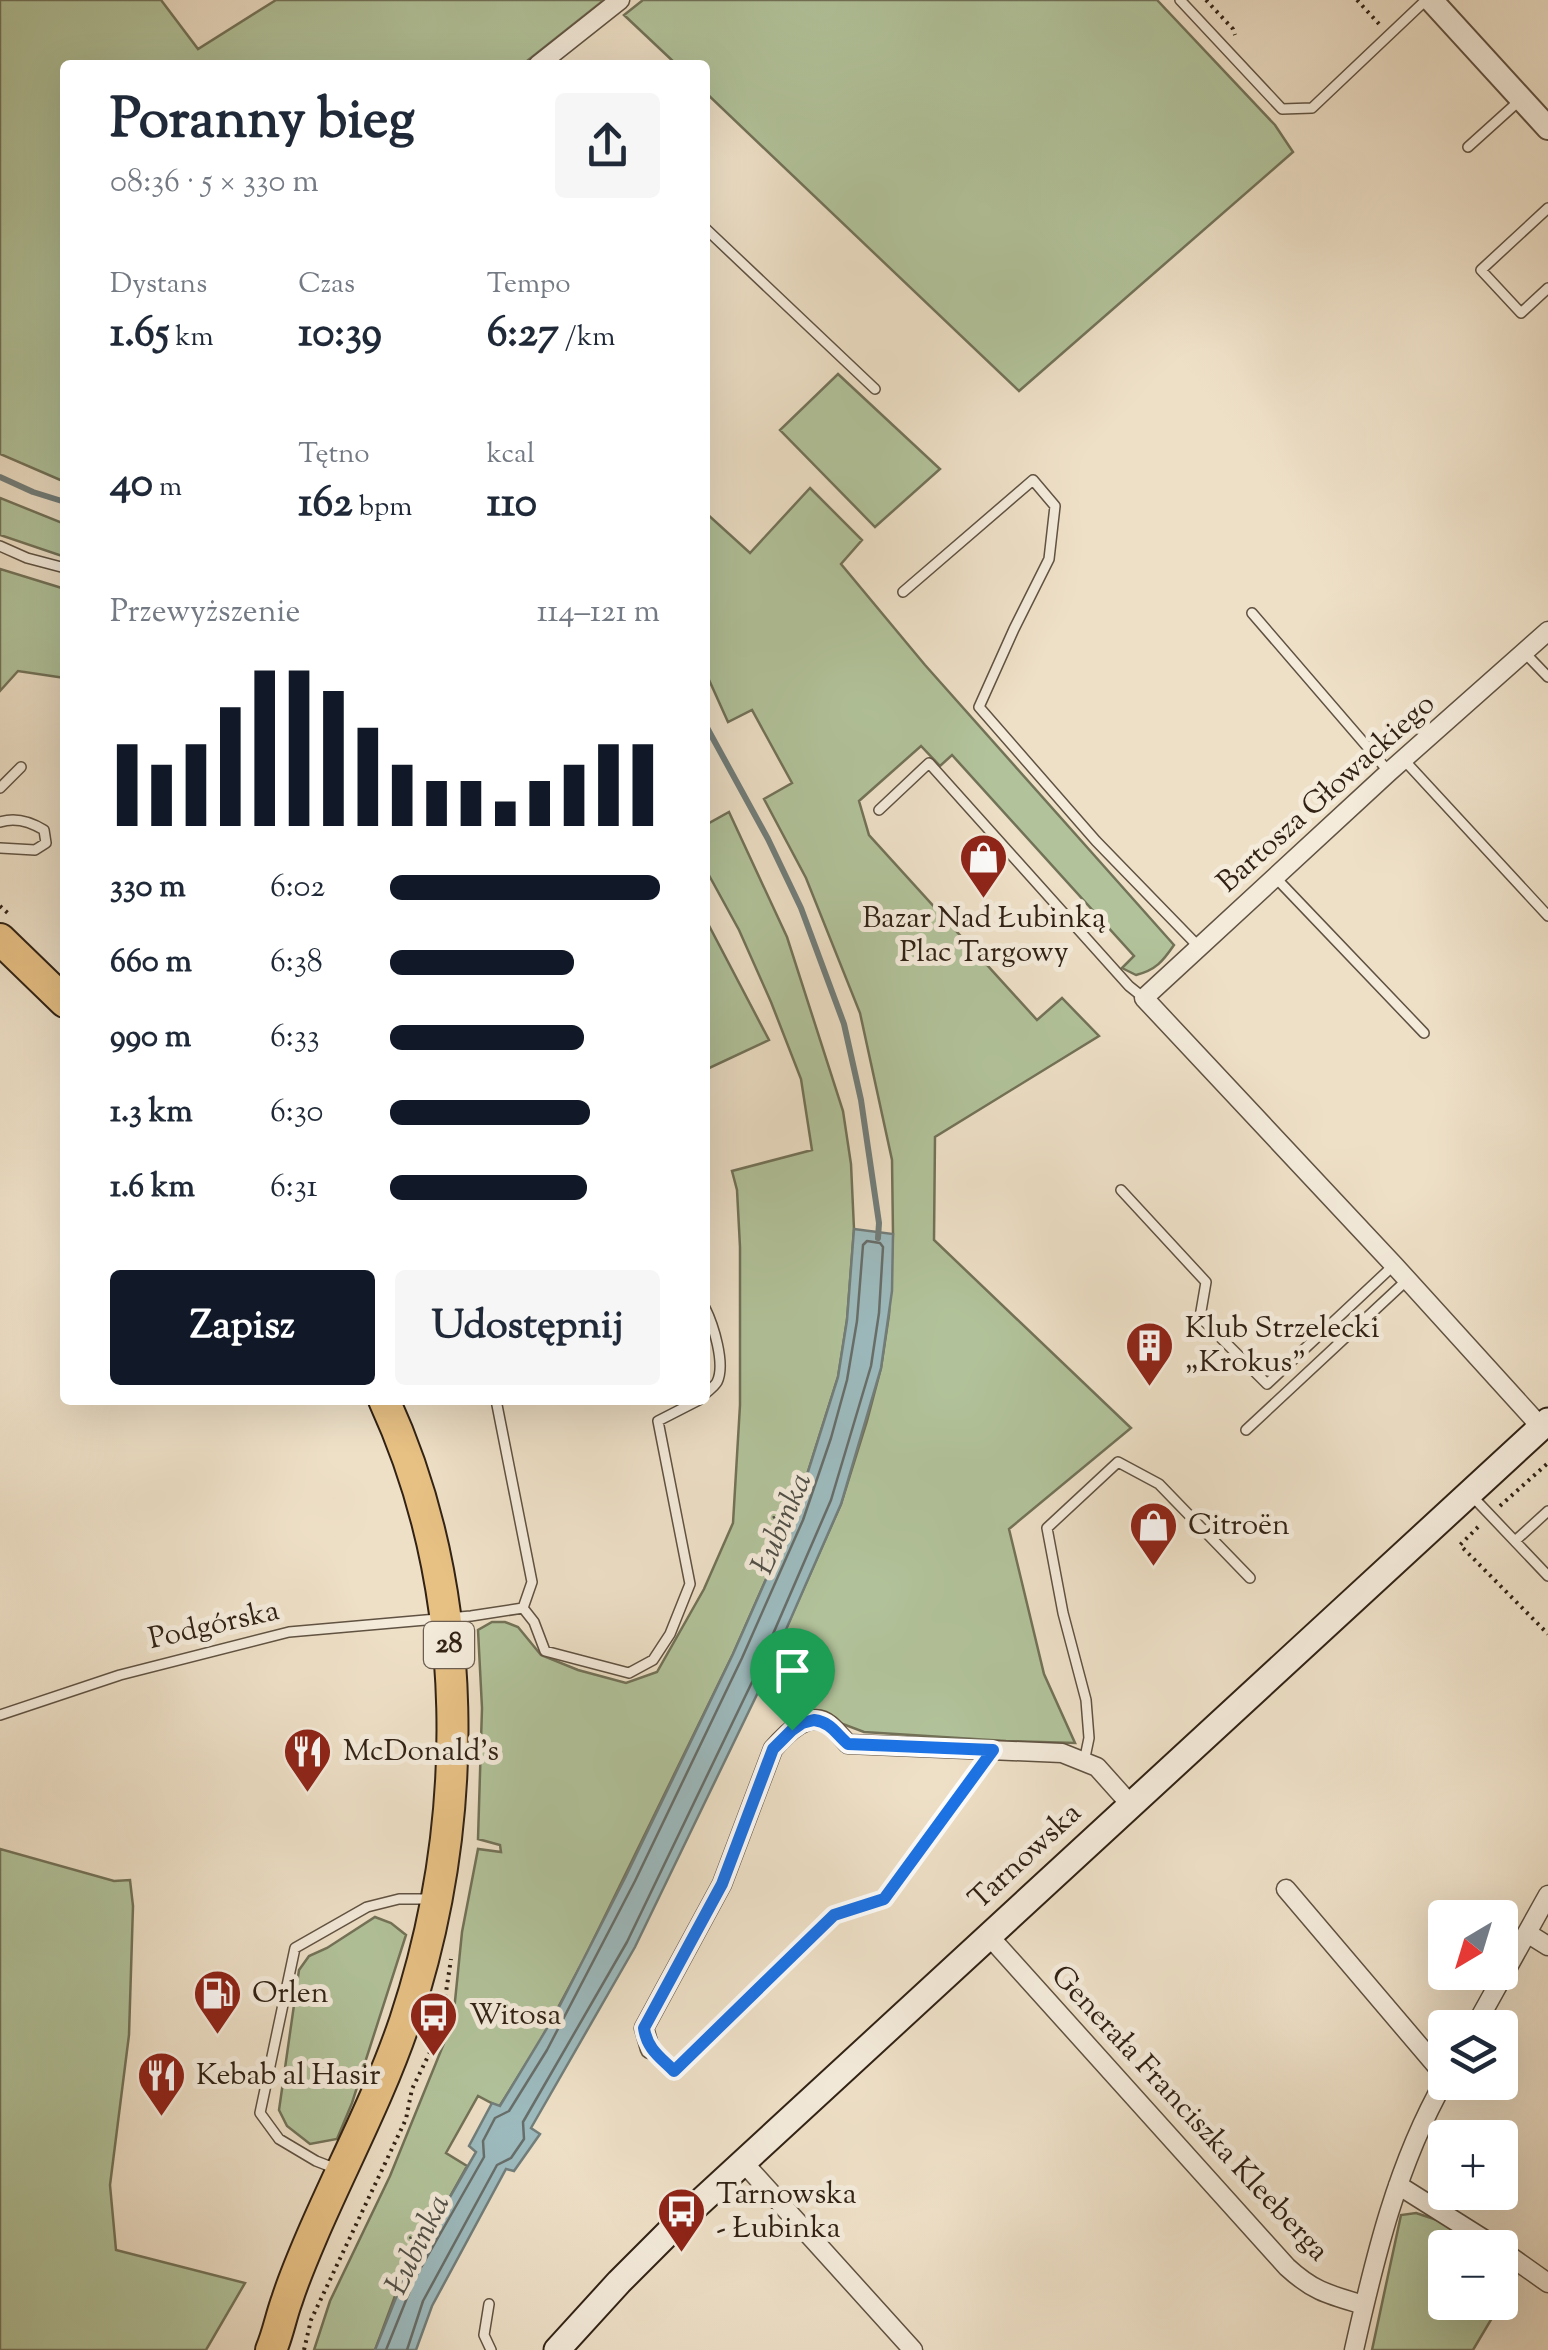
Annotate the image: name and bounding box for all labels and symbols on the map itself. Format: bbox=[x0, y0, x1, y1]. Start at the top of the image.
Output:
street label: Bartosza Głowackiego bbox=[1208, 684, 1446, 904]
shop icon: Bazar Nad Łubinką Plac Targowy bbox=[958, 832, 1010, 900]
place label: Bazar Nad Łubinką Plac Targowy bbox=[862, 898, 1106, 975]
place label: Klub Strzelecki „Krokus” bbox=[1185, 1308, 1379, 1385]
building icon: Klub Strzelecki „Krokus” bbox=[1124, 1320, 1176, 1388]
water label: Łubinka bbox=[741, 1466, 825, 1582]
shop icon: Citroën bbox=[1127, 1500, 1179, 1568]
place label: Citroën bbox=[1188, 1505, 1290, 1548]
street label: Podgórska bbox=[144, 1590, 284, 1662]
road number: 28 bbox=[424, 1622, 474, 1668]
pin bbox=[750, 1628, 835, 1731]
restaurant icon: McDonald's bbox=[282, 1726, 334, 1794]
place label: McDonald's bbox=[343, 1731, 499, 1774]
street label: Tarnowska bbox=[960, 1793, 1092, 1921]
north arrow bbox=[1428, 1900, 1518, 1990]
street label: Generała Franciszka Kleeberga bbox=[1040, 1956, 1338, 2272]
fuel station icon: Orlen bbox=[191, 1968, 243, 2036]
place label: Orlen bbox=[252, 1973, 329, 2016]
bus stop icon: Witosa bbox=[408, 1990, 460, 2058]
place label: Witosa bbox=[469, 1995, 561, 2038]
restaurant icon: Kebab al Hasir bbox=[135, 2050, 187, 2118]
place label: Kebab al Hasir bbox=[196, 2055, 380, 2098]
place label: Tarnowska - Łubinka bbox=[716, 2174, 857, 2251]
bus stop icon: Tarnowska - Łubinka bbox=[655, 2186, 707, 2254]
water label: Łubinka bbox=[375, 2187, 463, 2303]

